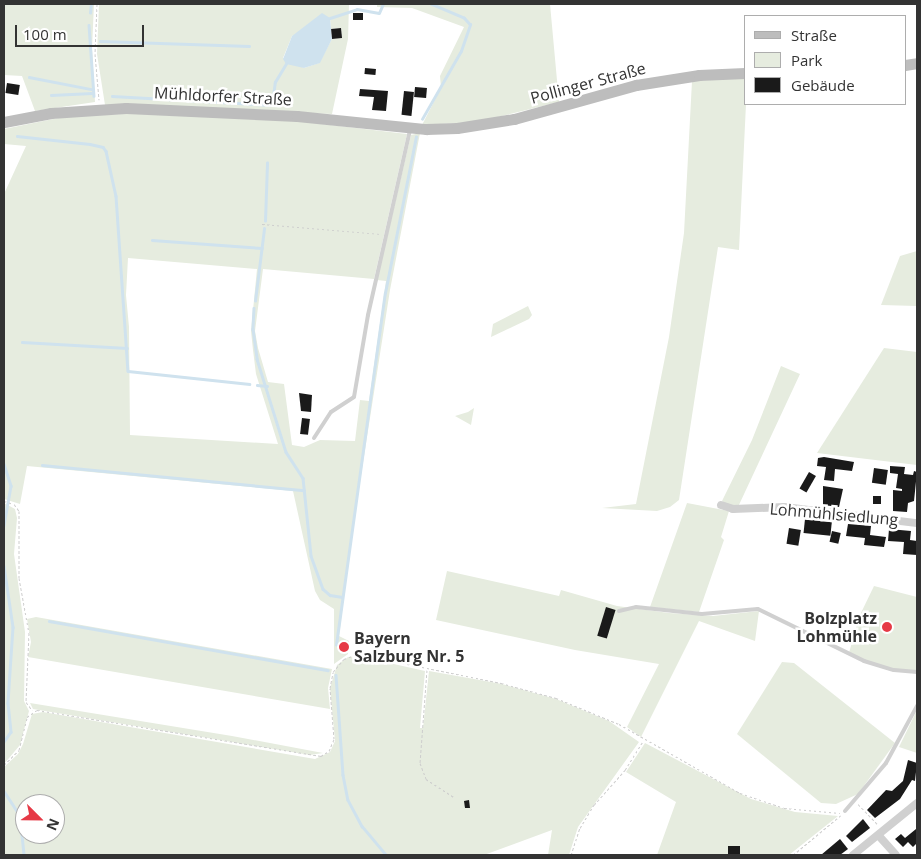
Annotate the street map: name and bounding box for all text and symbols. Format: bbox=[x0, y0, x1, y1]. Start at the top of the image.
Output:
scale bar bbox=[18, 15, 146, 47]
legend bbox=[744, 15, 906, 105]
text: 100 m bbox=[23, 24, 67, 44]
text: Straße bbox=[791, 25, 837, 45]
text: Park bbox=[791, 50, 822, 70]
street label: Pollinger Straße bbox=[528, 58, 648, 108]
text: Gebäude bbox=[791, 75, 855, 95]
street label: Mühldorfer Straße bbox=[154, 83, 292, 109]
street label: Lohmühlsiedlung bbox=[769, 499, 899, 529]
place label: Bolzplatz Lohmühle bbox=[796, 608, 877, 646]
marker: Bolzplatz Lohmühle bbox=[881, 621, 893, 633]
place label: Bayern Salzburg Nr. 5 bbox=[354, 628, 464, 666]
marker: Bayern Salzburg Nr. 5 bbox=[338, 641, 350, 653]
north arrow bbox=[15, 794, 65, 844]
text: N bbox=[42, 816, 64, 834]

